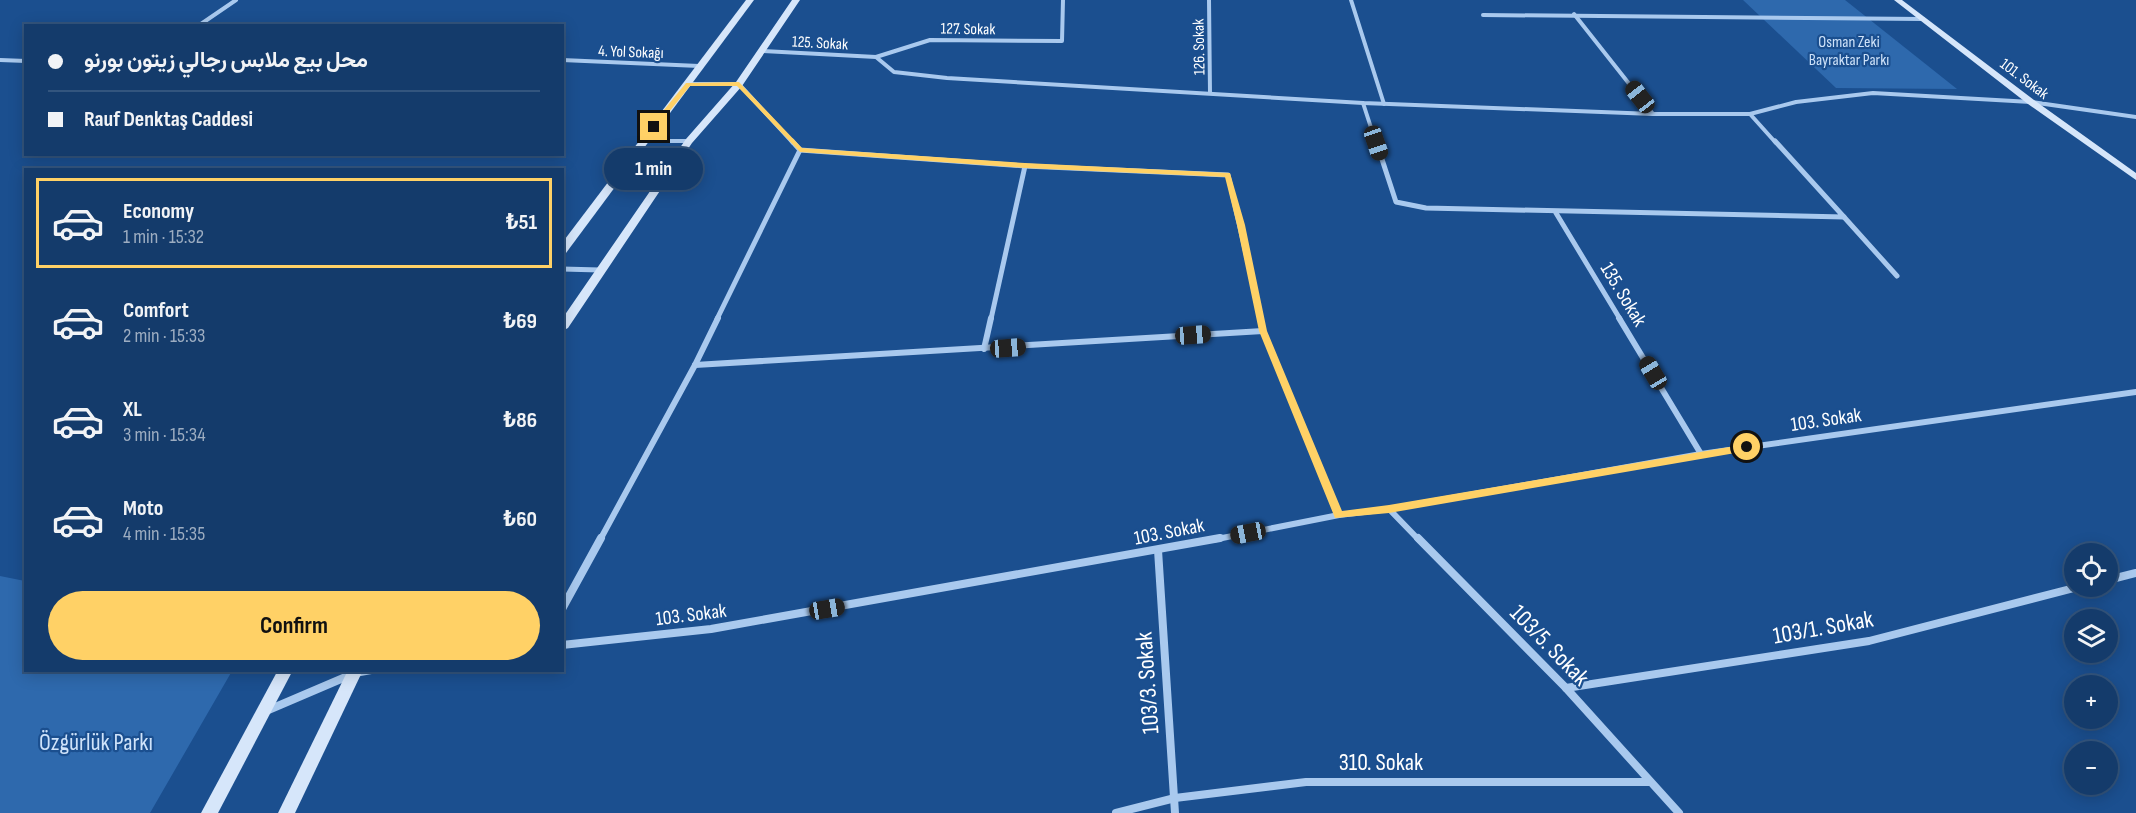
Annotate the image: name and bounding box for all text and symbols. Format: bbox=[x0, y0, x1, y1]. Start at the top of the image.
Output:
street label: 126. Sokak bbox=[1190, 19, 1209, 75]
street label: 127. Sokak bbox=[940, 20, 996, 39]
street label: 125. Sokak bbox=[791, 33, 848, 54]
park label: Osman Zeki Bayraktar Parkı bbox=[1809, 33, 1889, 70]
street label: 4. Yol Sokağı bbox=[598, 42, 664, 63]
text: محل بيع ملابس رجالي زيتون بورنو bbox=[84, 47, 368, 74]
street label: 101. Sokak bbox=[1996, 55, 2052, 104]
car bbox=[1622, 77, 1658, 117]
text: Rauf Denktaş Caddesi bbox=[84, 106, 253, 133]
route end bbox=[640, 113, 667, 140]
car bbox=[1362, 123, 1390, 163]
callout: 1 min bbox=[604, 148, 704, 190]
text: 1 min bbox=[635, 157, 672, 181]
icon: car bbox=[51, 196, 105, 250]
text: Economy bbox=[123, 198, 194, 225]
text: ₺51 bbox=[506, 209, 537, 236]
text: 1 min · 15:32 bbox=[123, 225, 204, 249]
street label: 135. Sokak bbox=[1595, 258, 1652, 331]
icon: car bbox=[51, 295, 105, 349]
text: Comfort bbox=[123, 297, 189, 324]
text: ₺69 bbox=[503, 308, 537, 335]
text: 2 min · 15:33 bbox=[123, 324, 205, 348]
car bbox=[1174, 325, 1212, 345]
car bbox=[989, 338, 1027, 358]
car bbox=[1636, 353, 1670, 393]
icon: car bbox=[51, 394, 105, 448]
text: XL bbox=[123, 396, 142, 423]
street label: 103. Sokak bbox=[1789, 403, 1863, 437]
text: ₺86 bbox=[503, 407, 537, 434]
text: 3 min · 15:34 bbox=[123, 423, 206, 447]
route start bbox=[1733, 433, 1760, 460]
icon: car bbox=[51, 493, 105, 547]
text: Moto bbox=[123, 495, 163, 522]
text: ₺60 bbox=[503, 506, 537, 533]
street label: 103. Sokak bbox=[1132, 513, 1207, 551]
car bbox=[1229, 521, 1267, 545]
text: 4 min · 15:35 bbox=[123, 522, 205, 546]
map controls bbox=[2064, 543, 2118, 795]
button: locate bbox=[2064, 543, 2118, 597]
button: Confirm bbox=[48, 591, 540, 660]
car bbox=[808, 597, 846, 621]
street label: 103. Sokak bbox=[654, 599, 728, 631]
street label: 103/5. Sokak bbox=[1504, 599, 1595, 692]
street label: 103/1. Sokak bbox=[1771, 604, 1876, 651]
button: layers bbox=[2064, 609, 2118, 663]
street label: 103/3. Sokak bbox=[1129, 631, 1166, 735]
button: + bbox=[2064, 675, 2118, 729]
park label: Özgürlük Parkı bbox=[39, 728, 153, 757]
button: − bbox=[2064, 741, 2118, 795]
street label: 310. Sokak bbox=[1339, 748, 1423, 777]

